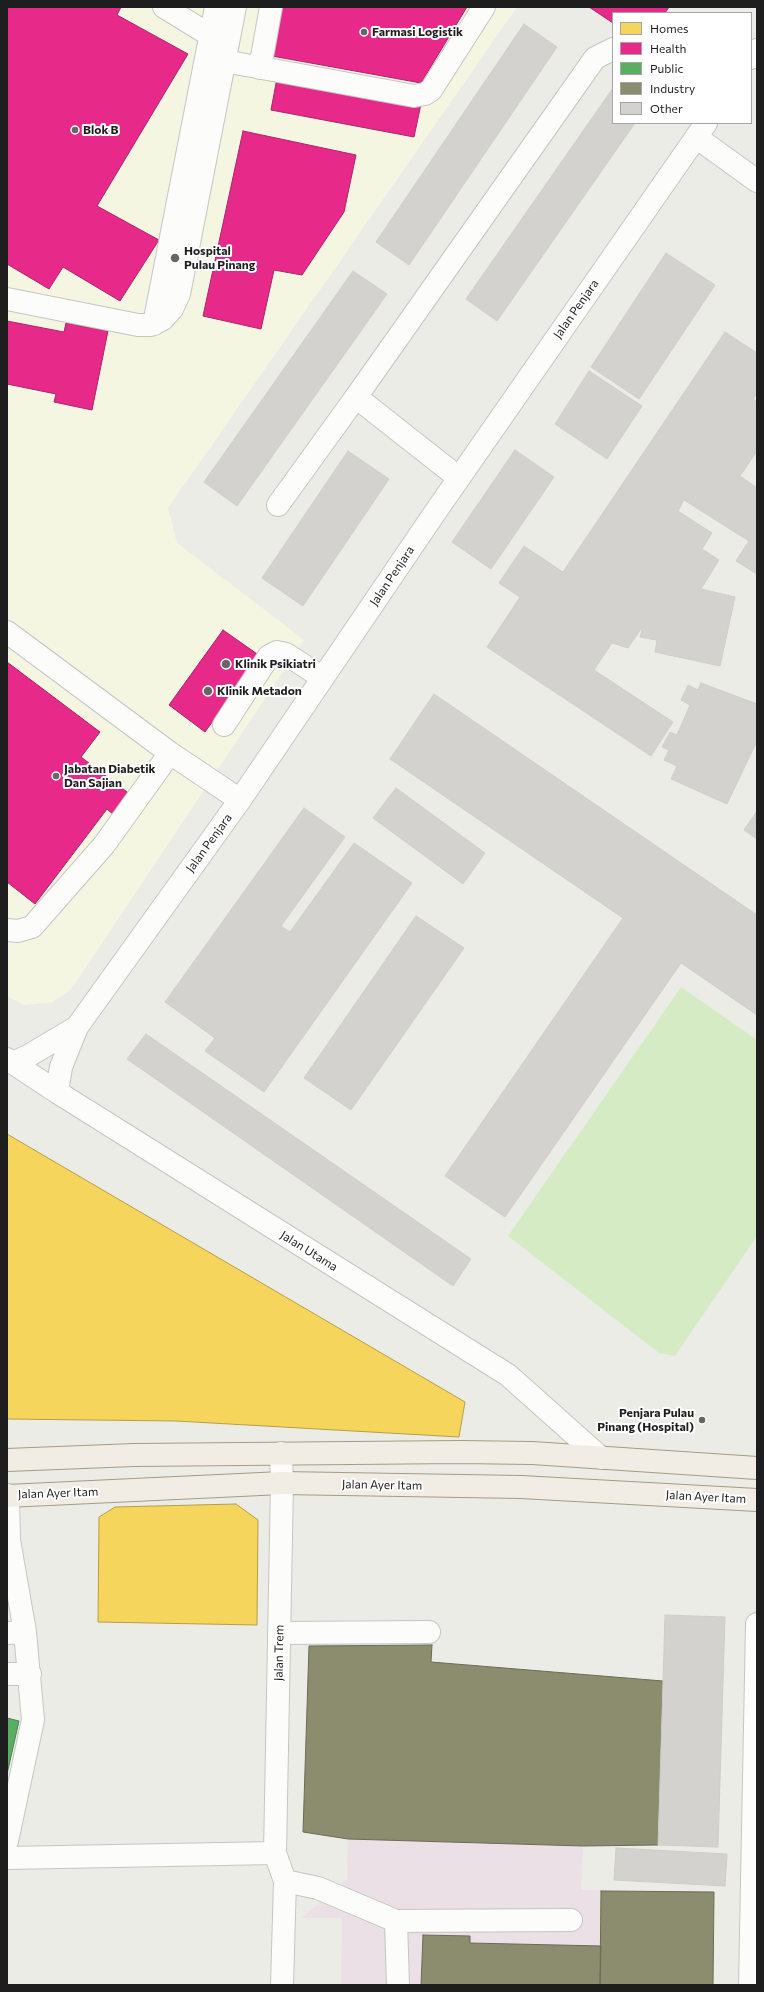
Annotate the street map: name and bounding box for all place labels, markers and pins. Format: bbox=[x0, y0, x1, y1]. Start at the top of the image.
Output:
place label: Farmasi Logistik bbox=[372, 25, 463, 39]
marker: Farmasi Logistik bbox=[359, 27, 369, 37]
place label: Blok B bbox=[83, 123, 119, 137]
marker: Blok B bbox=[70, 125, 80, 135]
place label: Hospital Pulau Pinang bbox=[184, 244, 255, 272]
marker: Hospital Pulau Pinang bbox=[169, 252, 181, 264]
place label: Klinik Psikiatri bbox=[235, 657, 316, 671]
marker: Klinik Psikiatri bbox=[220, 658, 232, 670]
place label: Klinik Metadon bbox=[217, 684, 302, 698]
marker: Klinik Metadon bbox=[202, 685, 214, 697]
place label: Jabatan Diabetik Dan Sajian bbox=[64, 762, 155, 790]
marker: Jabatan Diabetik Dan Sajian bbox=[51, 771, 61, 781]
place label: Penjara Pulau Pinang (Hospital) bbox=[597, 1406, 694, 1434]
marker: Penjara Pulau Pinang (Hospital) bbox=[697, 1415, 707, 1425]

